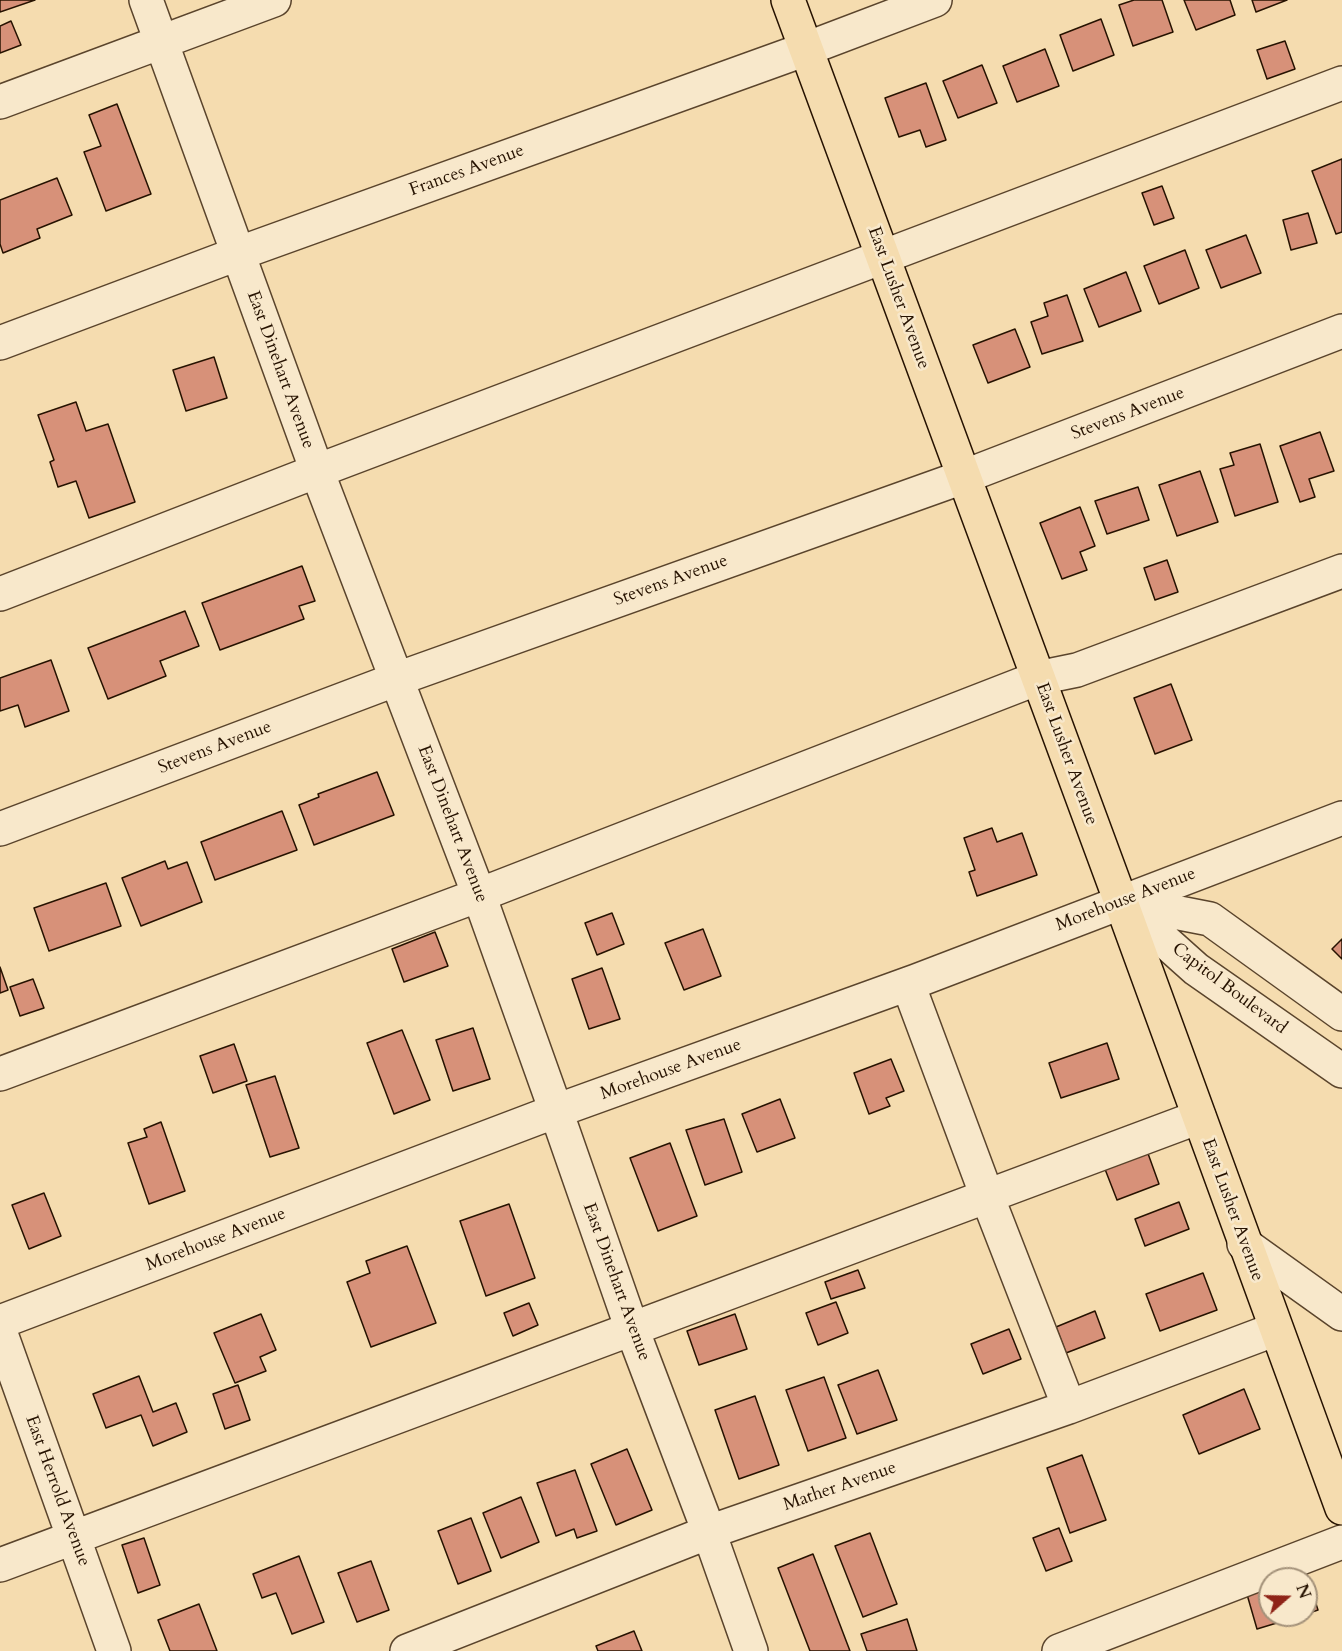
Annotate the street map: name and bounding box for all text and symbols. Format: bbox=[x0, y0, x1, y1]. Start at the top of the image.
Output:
street label: Frances Avenue bbox=[407, 140, 527, 202]
street label: East Lusher Avenue bbox=[862, 224, 934, 372]
street label: East Dinehart Avenue bbox=[241, 288, 319, 452]
street label: Stevens Avenue bbox=[1068, 382, 1188, 446]
street label: Stevens Avenue bbox=[611, 550, 731, 612]
street label: East Lusher Avenue bbox=[1030, 680, 1102, 828]
street label: Stevens Avenue bbox=[155, 716, 275, 780]
street label: East Dinehart Avenue bbox=[412, 742, 492, 906]
street label: Morehouse Avenue bbox=[1053, 863, 1199, 937]
street label: Capitol Boulevard bbox=[1167, 939, 1291, 1039]
street label: Morehouse Avenue bbox=[598, 1034, 744, 1106]
street label: East Lusher Avenue bbox=[1196, 1136, 1268, 1284]
street label: East Dinehart Avenue bbox=[577, 1200, 655, 1364]
street label: Morehouse Avenue bbox=[143, 1203, 289, 1277]
street label: East Herrold Avenue bbox=[20, 1413, 94, 1569]
street label: Mather Avenue bbox=[781, 1458, 899, 1516]
north arrow bbox=[1258, 1567, 1318, 1627]
text: N bbox=[1290, 1581, 1316, 1602]

